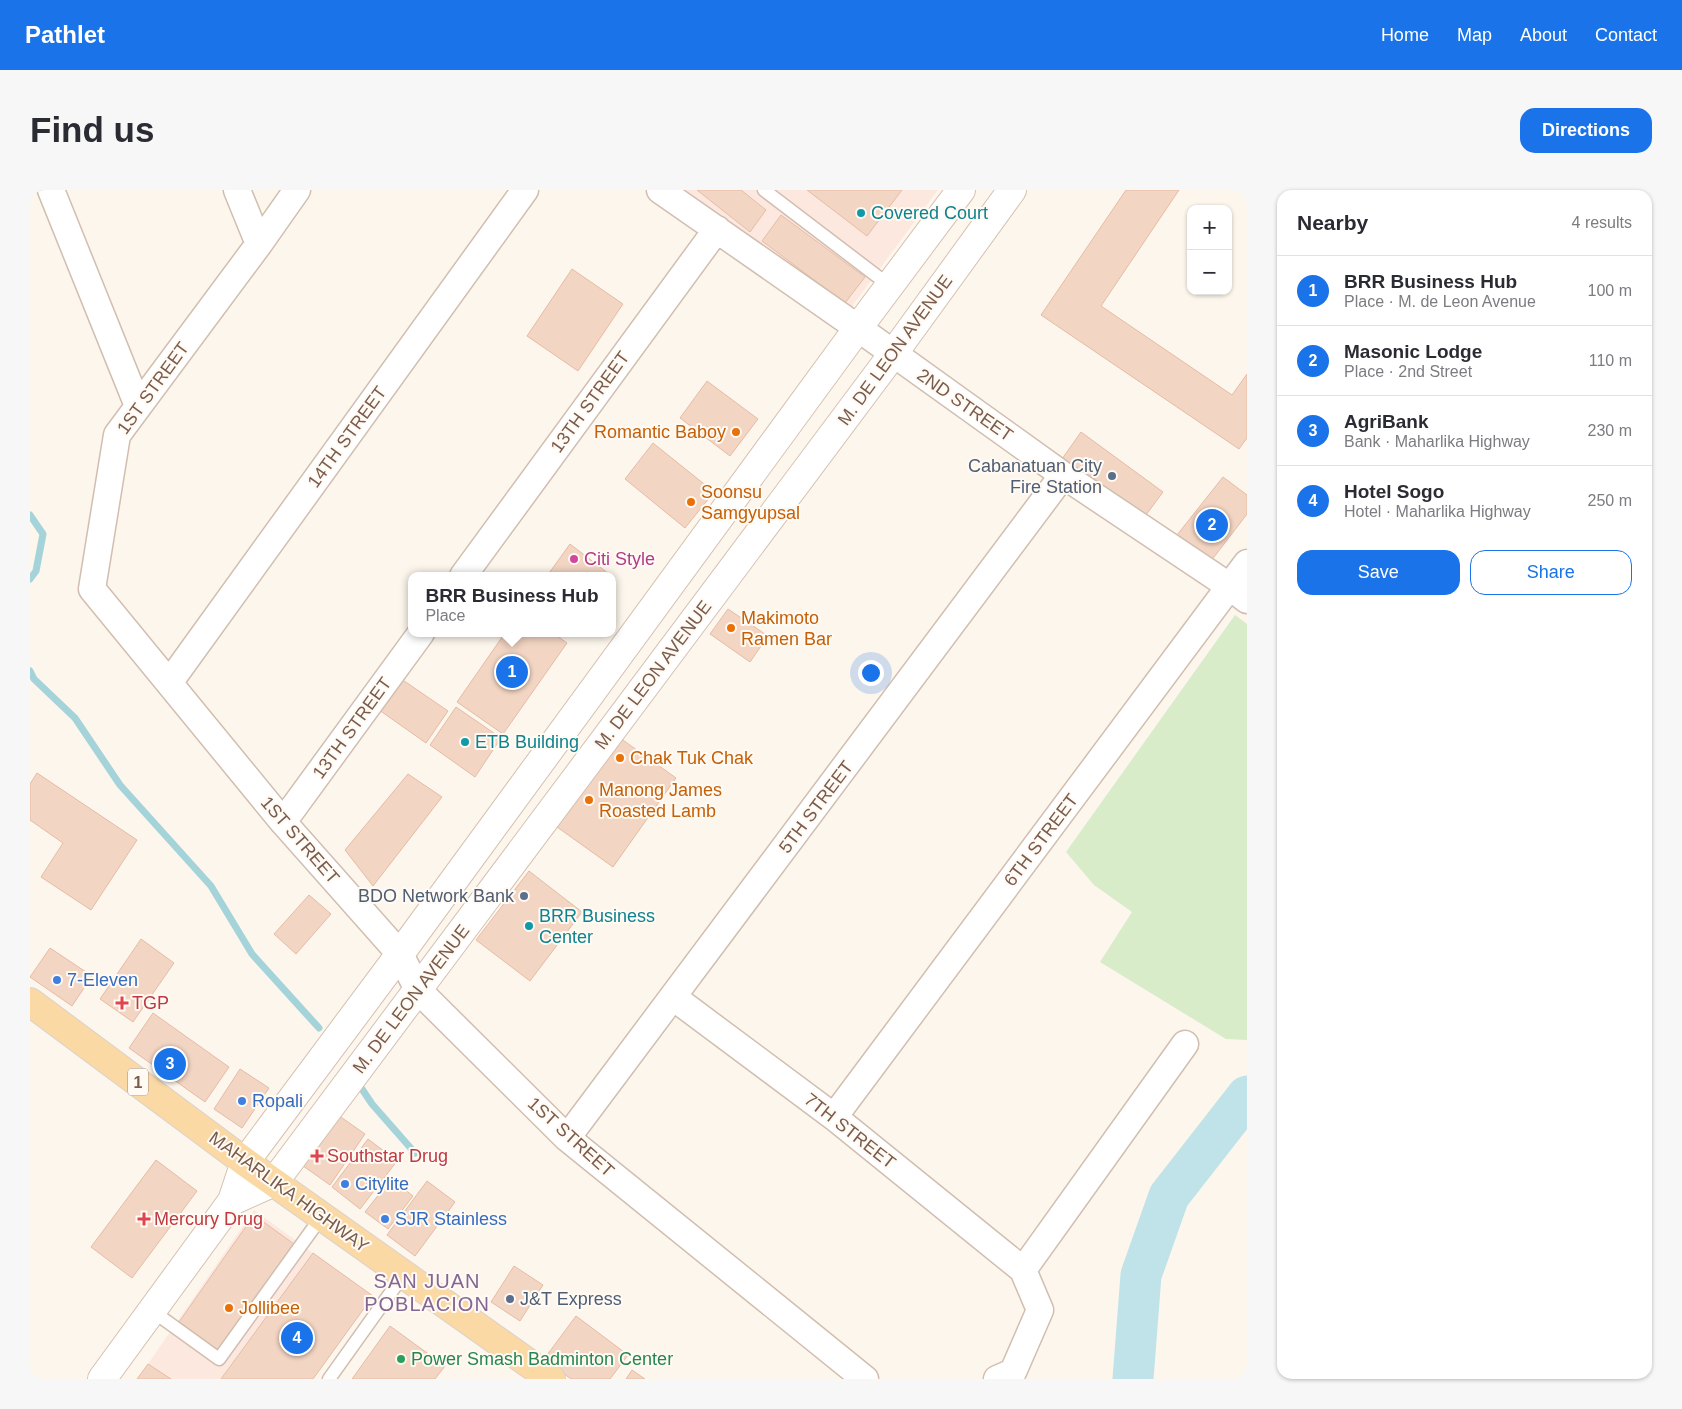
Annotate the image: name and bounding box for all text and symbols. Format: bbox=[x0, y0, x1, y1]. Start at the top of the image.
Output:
text: Pathlet bbox=[25, 21, 105, 48]
text: Home bbox=[1381, 25, 1429, 45]
text: Map bbox=[1457, 25, 1492, 45]
text: About bbox=[1520, 25, 1567, 45]
text: Contact bbox=[1595, 25, 1657, 45]
button: Directions bbox=[1520, 108, 1652, 153]
text: Find us bbox=[30, 110, 154, 149]
place label: Covered Court bbox=[871, 203, 988, 223]
map controls bbox=[1187, 205, 1232, 295]
button: + bbox=[1187, 205, 1232, 250]
marker: Covered Court bbox=[855, 207, 867, 219]
text: Nearby bbox=[1297, 211, 1368, 234]
text: 4 results bbox=[1572, 214, 1632, 231]
button: − bbox=[1187, 250, 1232, 295]
street label: M. DE LEON AVENUE bbox=[834, 271, 956, 429]
text: BRR Business Hub bbox=[1344, 271, 1517, 292]
text: 1 bbox=[1309, 282, 1317, 299]
text: 100 m bbox=[1588, 282, 1632, 299]
text: Place · M. de Leon Avenue bbox=[1344, 293, 1536, 310]
street label: 1ST STREET bbox=[113, 338, 193, 438]
text: Masonic Lodge bbox=[1344, 341, 1482, 362]
street label: 13TH STREET bbox=[547, 348, 633, 456]
text: 2 bbox=[1309, 352, 1317, 369]
text: 110 m bbox=[1589, 352, 1632, 369]
text: Place · 2nd Street bbox=[1344, 363, 1472, 380]
street label: 2ND STREET bbox=[913, 365, 1017, 445]
street label: 14TH STREET bbox=[304, 383, 390, 491]
text: AgriBank bbox=[1344, 411, 1428, 432]
place label: Romantic Baboy bbox=[594, 422, 726, 442]
text: 3 bbox=[1309, 422, 1317, 439]
text: 230 m bbox=[1588, 422, 1632, 439]
marker: Romantic Baboy bbox=[730, 426, 742, 438]
text: Bank · Maharlika Highway bbox=[1344, 433, 1530, 450]
place label: Cabanatuan City Fire Station bbox=[968, 456, 1102, 497]
marker: Cabanatuan City Fire Station bbox=[1106, 470, 1118, 482]
text: Hotel Sogo bbox=[1344, 481, 1444, 502]
place label: Soonsu Samgyupsal bbox=[701, 482, 800, 523]
text: 4 bbox=[1309, 492, 1317, 509]
text: 250 m bbox=[1588, 492, 1632, 509]
marker: Soonsu Samgyupsal bbox=[685, 496, 697, 508]
text: Hotel · Maharlika Highway bbox=[1344, 503, 1531, 520]
pin: 2 bbox=[1196, 506, 1228, 544]
place label: Citi Style bbox=[584, 549, 655, 569]
button: Save bbox=[1297, 550, 1460, 595]
button: Share bbox=[1470, 550, 1632, 595]
marker: Citi Style bbox=[568, 553, 580, 565]
popup bbox=[408, 572, 616, 637]
text: BRR Business Hub bbox=[425, 585, 599, 606]
street label: M. DE LEON AVENUE bbox=[591, 597, 715, 753]
text: Place bbox=[425, 607, 465, 624]
place label: Makimoto Ramen Bar bbox=[741, 608, 832, 649]
marker: Makimoto Ramen Bar bbox=[725, 622, 737, 634]
pin: 1 bbox=[496, 653, 528, 691]
your location bbox=[858, 660, 884, 686]
street label: 13TH STREET bbox=[309, 674, 395, 782]
place label: ETB Building bbox=[475, 732, 579, 752]
marker: ETB Building bbox=[459, 736, 471, 748]
place label: Chak Tuk Chak bbox=[630, 748, 754, 768]
marker: Chak Tuk Chak bbox=[614, 752, 626, 764]
street label: 5TH STREET bbox=[775, 757, 857, 857]
place label: Manong James Roasted Lamb bbox=[599, 780, 722, 821]
street label: 6TH STREET bbox=[1000, 790, 1082, 890]
street label: 1ST STREET bbox=[257, 792, 343, 888]
marker: Manong James Roasted Lamb bbox=[583, 794, 595, 806]
place label: BDO Network Bank bbox=[358, 886, 515, 906]
marker: BDO Network Bank bbox=[518, 890, 530, 902]
place label: BRR Business Center bbox=[539, 906, 655, 947]
marker: BRR Business Center bbox=[523, 920, 535, 932]
street label: M. DE LEON AVENUE bbox=[349, 921, 473, 1077]
place label: 7-Eleven bbox=[67, 970, 138, 990]
marker: 7-Eleven bbox=[51, 974, 63, 986]
place label: TGP bbox=[132, 993, 169, 1013]
marker: TGP bbox=[116, 997, 128, 1009]
pin: 3 bbox=[154, 1045, 186, 1083]
road number: 1 bbox=[128, 1069, 148, 1096]
street label: 7TH STREET bbox=[800, 1089, 900, 1173]
place label: Ropali bbox=[252, 1091, 303, 1111]
street label: 1ST STREET bbox=[524, 1093, 618, 1181]
marker: Ropali bbox=[236, 1095, 248, 1107]
street label: MAHARLIKA HIGHWAY bbox=[205, 1127, 373, 1257]
place label: Southstar Drug bbox=[327, 1146, 448, 1166]
marker: Southstar Drug bbox=[311, 1150, 323, 1162]
place label: Citylite bbox=[355, 1174, 409, 1194]
marker: Citylite bbox=[339, 1178, 351, 1190]
place label: Mercury Drug bbox=[154, 1209, 263, 1229]
place label: SJR Stainless bbox=[395, 1209, 507, 1229]
marker: Mercury Drug bbox=[138, 1213, 150, 1225]
marker: SJR Stainless bbox=[379, 1213, 391, 1225]
district label: SAN JUAN POBLACION bbox=[364, 1270, 490, 1315]
place label: J&T Express bbox=[520, 1289, 622, 1309]
marker: J&T Express bbox=[504, 1293, 516, 1305]
place label: Jollibee bbox=[239, 1298, 300, 1318]
marker: Jollibee bbox=[223, 1302, 235, 1314]
pin: 4 bbox=[281, 1319, 313, 1357]
place label: Power Smash Badminton Center bbox=[411, 1349, 673, 1369]
marker: Power Smash Badminton Center bbox=[395, 1353, 407, 1365]

